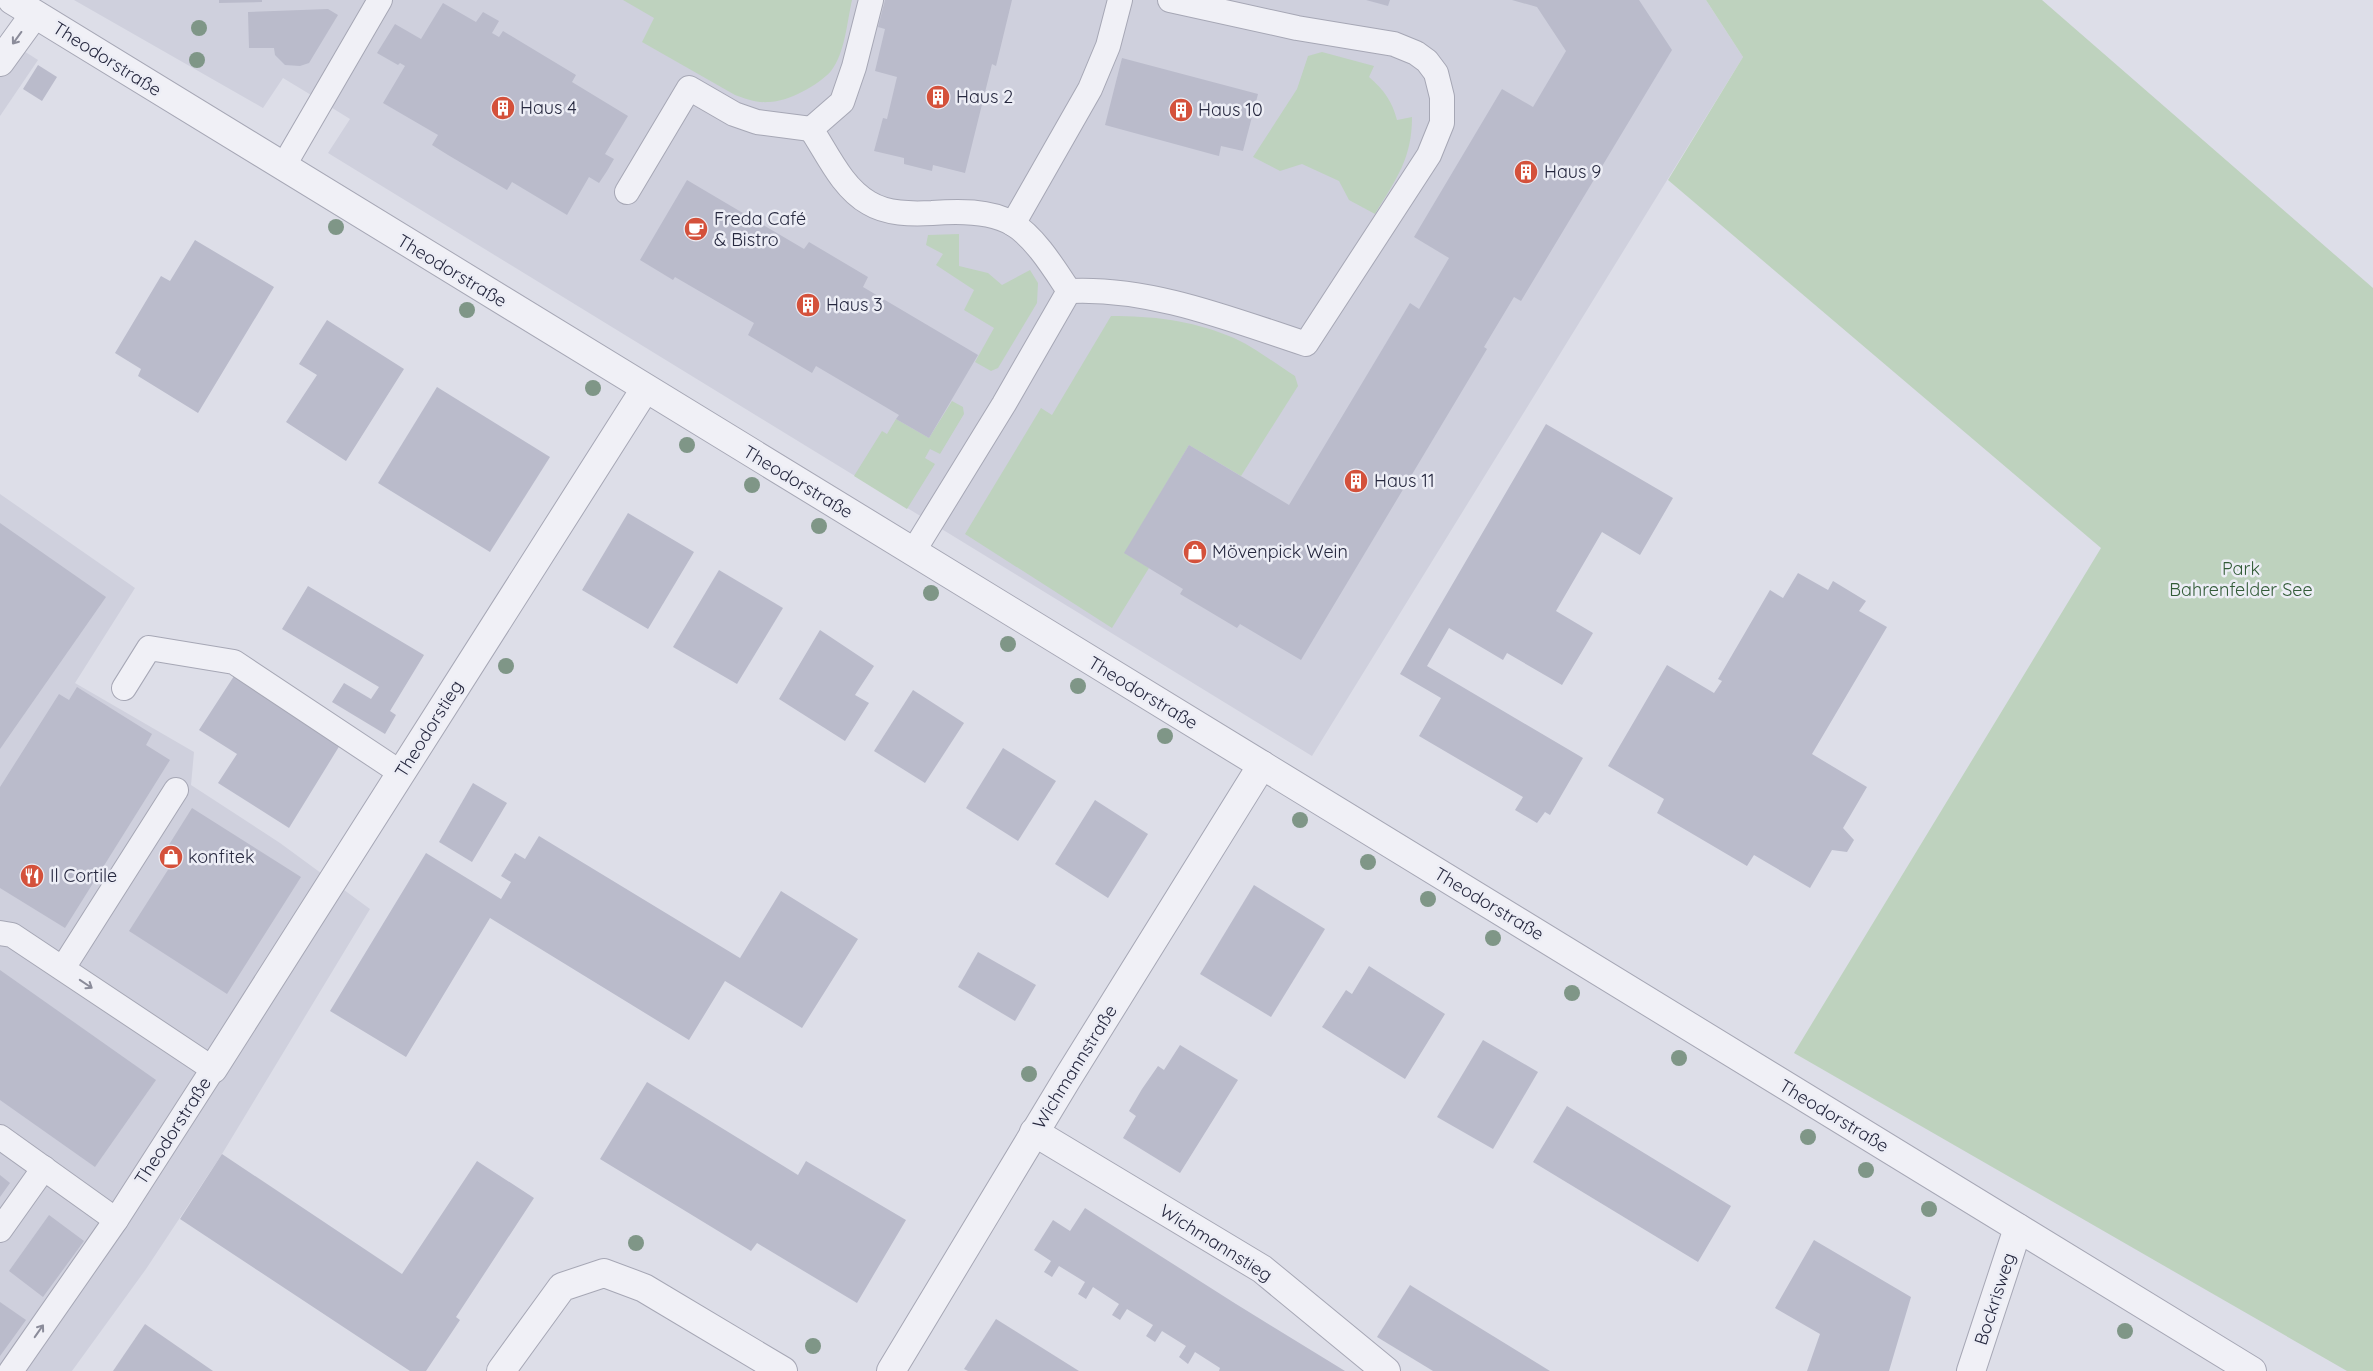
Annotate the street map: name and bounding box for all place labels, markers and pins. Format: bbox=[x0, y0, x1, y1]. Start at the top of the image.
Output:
building icon: Haus 2 bbox=[925, 84, 951, 110]
place label: Haus 2 bbox=[956, 85, 1013, 108]
building icon: Haus 4 bbox=[490, 95, 516, 121]
place label: Haus 4 bbox=[520, 96, 577, 119]
building icon: Haus 10 bbox=[1168, 97, 1194, 123]
place label: Haus 10 bbox=[1198, 98, 1263, 121]
building icon: Haus 9 bbox=[1513, 159, 1539, 185]
place label: Haus 9 bbox=[1544, 160, 1601, 183]
place label: Freda Café & Bistro bbox=[714, 207, 806, 251]
cafe icon: Freda Café & Bistro bbox=[683, 216, 709, 242]
building icon: Haus 3 bbox=[795, 292, 821, 318]
place label: Haus 3 bbox=[826, 293, 883, 316]
building icon: Haus 11 bbox=[1343, 468, 1369, 494]
place label: Haus 11 bbox=[1374, 469, 1435, 492]
shop icon: Mövenpick Wein bbox=[1182, 539, 1208, 565]
place label: Mövenpick Wein bbox=[1212, 540, 1348, 563]
shop icon: konfitek bbox=[158, 844, 184, 870]
place label: konfitek bbox=[188, 845, 255, 868]
restaurant icon: Il Cortile bbox=[19, 863, 45, 889]
place label: Il Cortile bbox=[50, 864, 117, 887]

